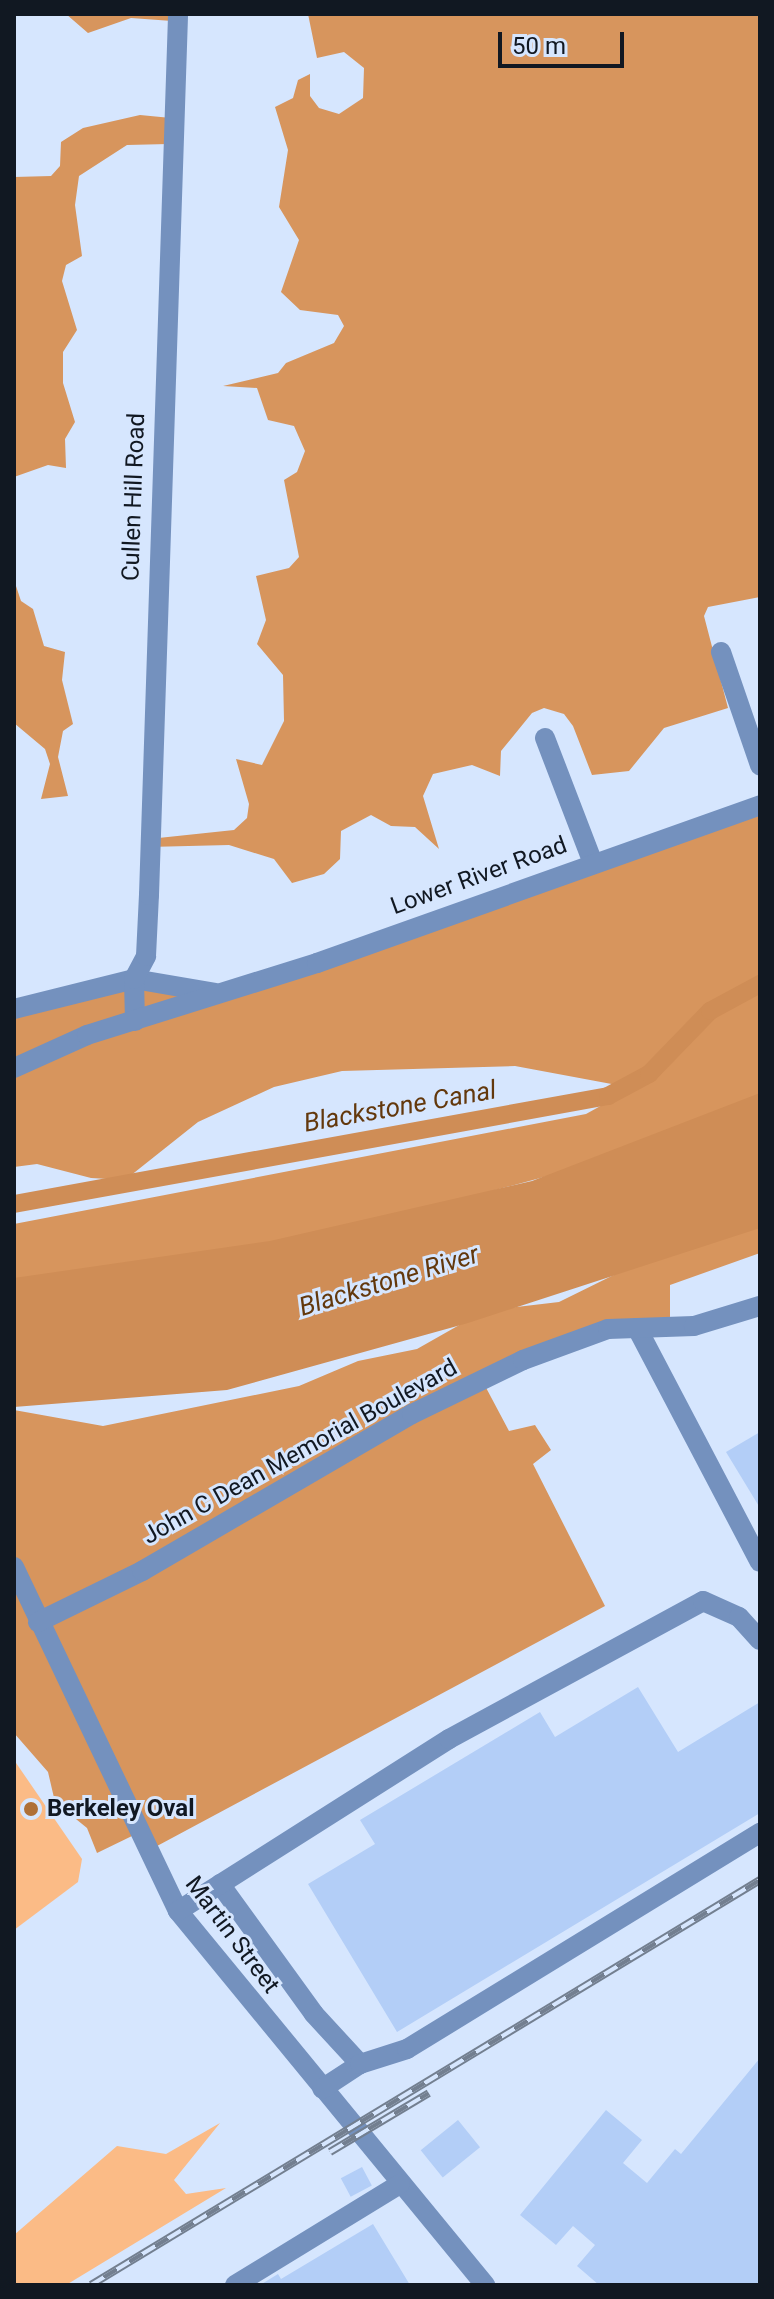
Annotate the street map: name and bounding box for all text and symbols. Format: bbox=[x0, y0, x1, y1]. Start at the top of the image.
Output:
scale bar bbox=[502, 16, 628, 66]
text: 50 m bbox=[512, 32, 566, 60]
street label: Cullen Hill Road bbox=[117, 412, 151, 582]
street label: Lower River Road bbox=[387, 831, 571, 921]
water label: Blackstone Canal bbox=[301, 1075, 499, 1139]
water label: Blackstone River bbox=[295, 1239, 483, 1323]
street label: John C Dean Memorial Boulevard bbox=[138, 1353, 462, 1551]
place label: Berkeley Oval bbox=[47, 1795, 195, 1823]
marker: Berkeley Oval bbox=[22, 1800, 40, 1818]
street label: Martin Street bbox=[179, 1871, 285, 1999]

